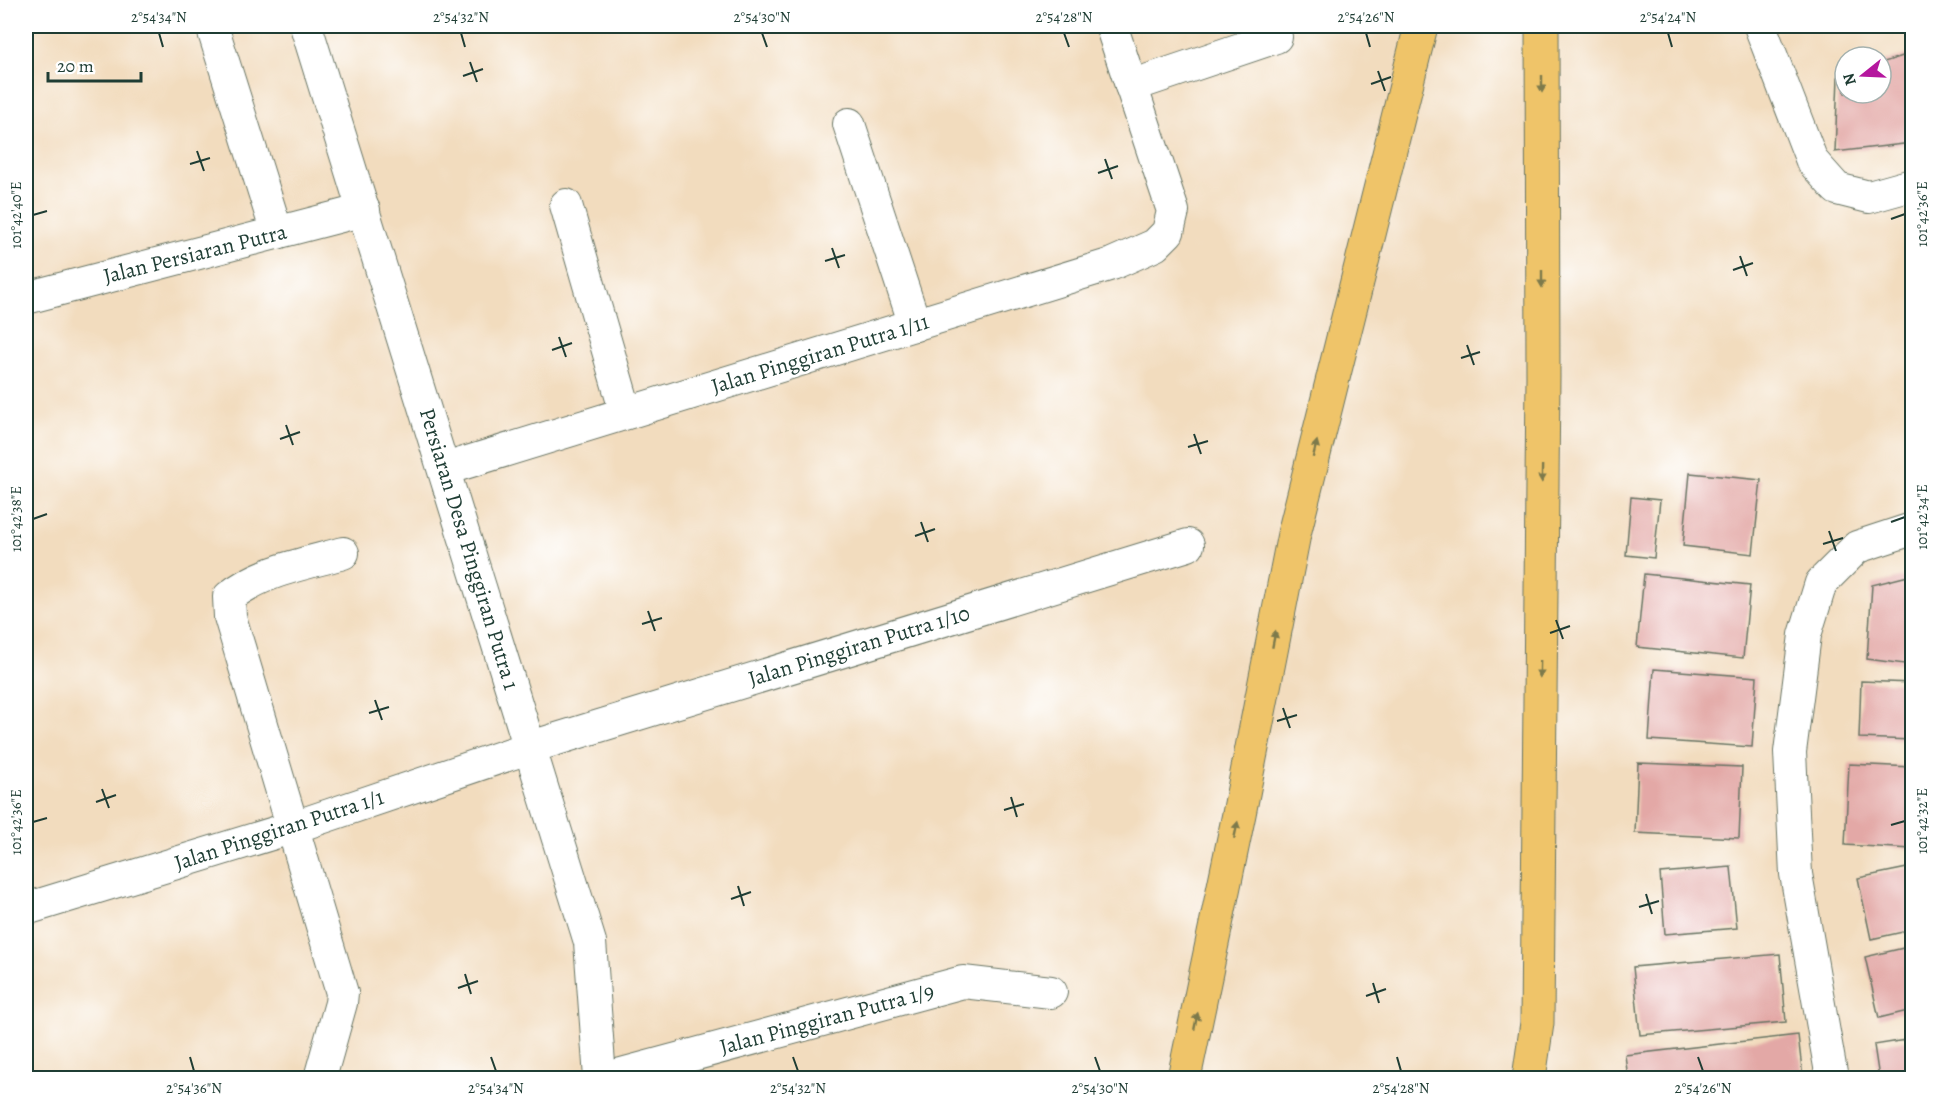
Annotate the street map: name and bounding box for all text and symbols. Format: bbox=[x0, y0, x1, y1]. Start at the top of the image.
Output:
text: 2°54'34"N bbox=[131, 7, 187, 27]
text: 2°54'32"N bbox=[433, 7, 489, 27]
text: 2°54'30"N bbox=[733, 7, 791, 27]
text: 2°54'28"N bbox=[1035, 7, 1093, 27]
text: 2°54'26"N bbox=[1338, 7, 1395, 27]
text: 2°54'24"N bbox=[1640, 7, 1697, 27]
scale bar bbox=[48, 45, 141, 83]
north arrow bbox=[1833, 45, 1893, 105]
text: 20 m bbox=[57, 54, 94, 78]
text: N bbox=[1837, 70, 1862, 88]
one-way arrow bbox=[1537, 74, 1547, 93]
text: 101°42'40"E bbox=[6, 181, 26, 249]
text: 101°42'36"E bbox=[1912, 181, 1932, 247]
street label: Jalan Persiaran Putra bbox=[100, 217, 291, 291]
one-way arrow bbox=[1537, 269, 1547, 288]
street label: Jalan Pinggiran Putra 1/11 bbox=[708, 307, 932, 401]
street label: Persiaran Desa Pinggiran Putra 1 bbox=[412, 404, 526, 694]
one-way arrow bbox=[1311, 440, 1321, 458]
one-way arrow bbox=[1537, 464, 1547, 483]
text: 101°42'34"E bbox=[1912, 484, 1932, 550]
text: 101°42'38"E bbox=[6, 486, 26, 552]
street label: Jalan Pinggiran Putra 1/10 bbox=[745, 598, 973, 694]
one-way arrow bbox=[1270, 629, 1279, 648]
one-way arrow bbox=[1535, 659, 1545, 678]
street label: Jalan Pinggiran Putra 1/1 bbox=[170, 782, 388, 878]
text: 101°42'32"E bbox=[1912, 788, 1932, 854]
text: 101°42'36"E bbox=[6, 789, 26, 855]
one-way arrow bbox=[1232, 821, 1241, 840]
street label: Jalan Pinggiran Putra 1/9 bbox=[716, 976, 938, 1062]
one-way arrow bbox=[1192, 1012, 1201, 1031]
text: 2°54'36"N bbox=[166, 1078, 222, 1098]
text: 2°54'34"N bbox=[468, 1078, 524, 1098]
text: 2°54'32"N bbox=[770, 1078, 826, 1098]
text: 2°54'30"N bbox=[1071, 1078, 1129, 1098]
text: 2°54'28"N bbox=[1372, 1078, 1430, 1098]
text: 2°54'26"N bbox=[1675, 1078, 1732, 1098]

